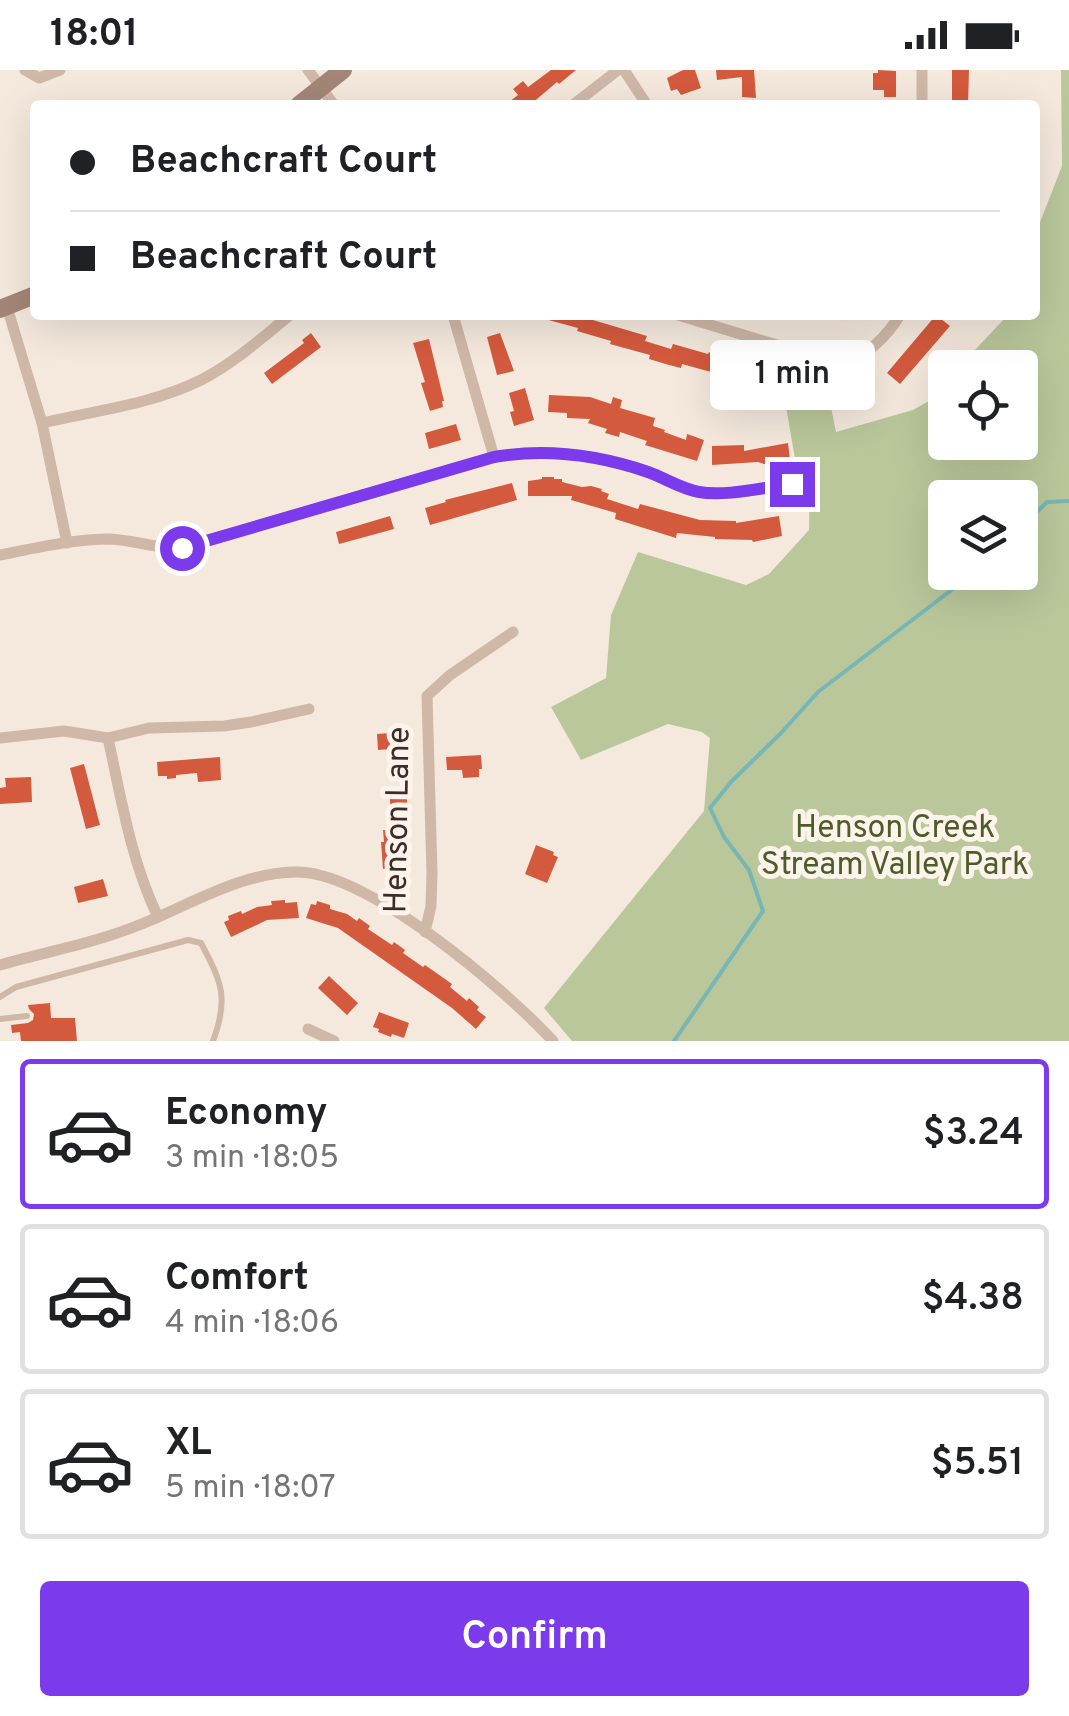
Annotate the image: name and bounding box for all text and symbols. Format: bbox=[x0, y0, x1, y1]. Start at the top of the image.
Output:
text: 18:01 bbox=[50, 11, 139, 60]
text: Beachcraft Court bbox=[130, 138, 437, 187]
text: Beachcraft Court bbox=[130, 234, 437, 283]
callout: 1 min bbox=[710, 339, 874, 409]
map controls bbox=[928, 350, 1038, 590]
button: locate bbox=[928, 350, 1038, 460]
text: 1 min bbox=[755, 355, 830, 395]
route end bbox=[770, 462, 815, 507]
button: layers bbox=[928, 480, 1038, 590]
route start bbox=[160, 526, 205, 571]
street label: Henson Lane bbox=[377, 726, 421, 914]
park label: Henson Creek Stream Valley Park bbox=[761, 809, 1029, 886]
icon: car bbox=[45, 1089, 135, 1179]
text: Economy bbox=[165, 1090, 327, 1139]
text: $3.24 bbox=[923, 1110, 1024, 1159]
text: 3 min · 18:05 bbox=[165, 1139, 339, 1179]
icon: car bbox=[45, 1254, 135, 1344]
text: Comfort bbox=[165, 1255, 309, 1304]
text: $4.38 bbox=[922, 1275, 1024, 1324]
text: 4 min · 18:06 bbox=[165, 1304, 339, 1344]
icon: car bbox=[45, 1419, 135, 1509]
text: XL bbox=[165, 1420, 212, 1469]
text: $5.51 bbox=[931, 1440, 1024, 1489]
text: 5 min · 18:07 bbox=[165, 1469, 336, 1509]
button: Confirm bbox=[40, 1581, 1029, 1696]

